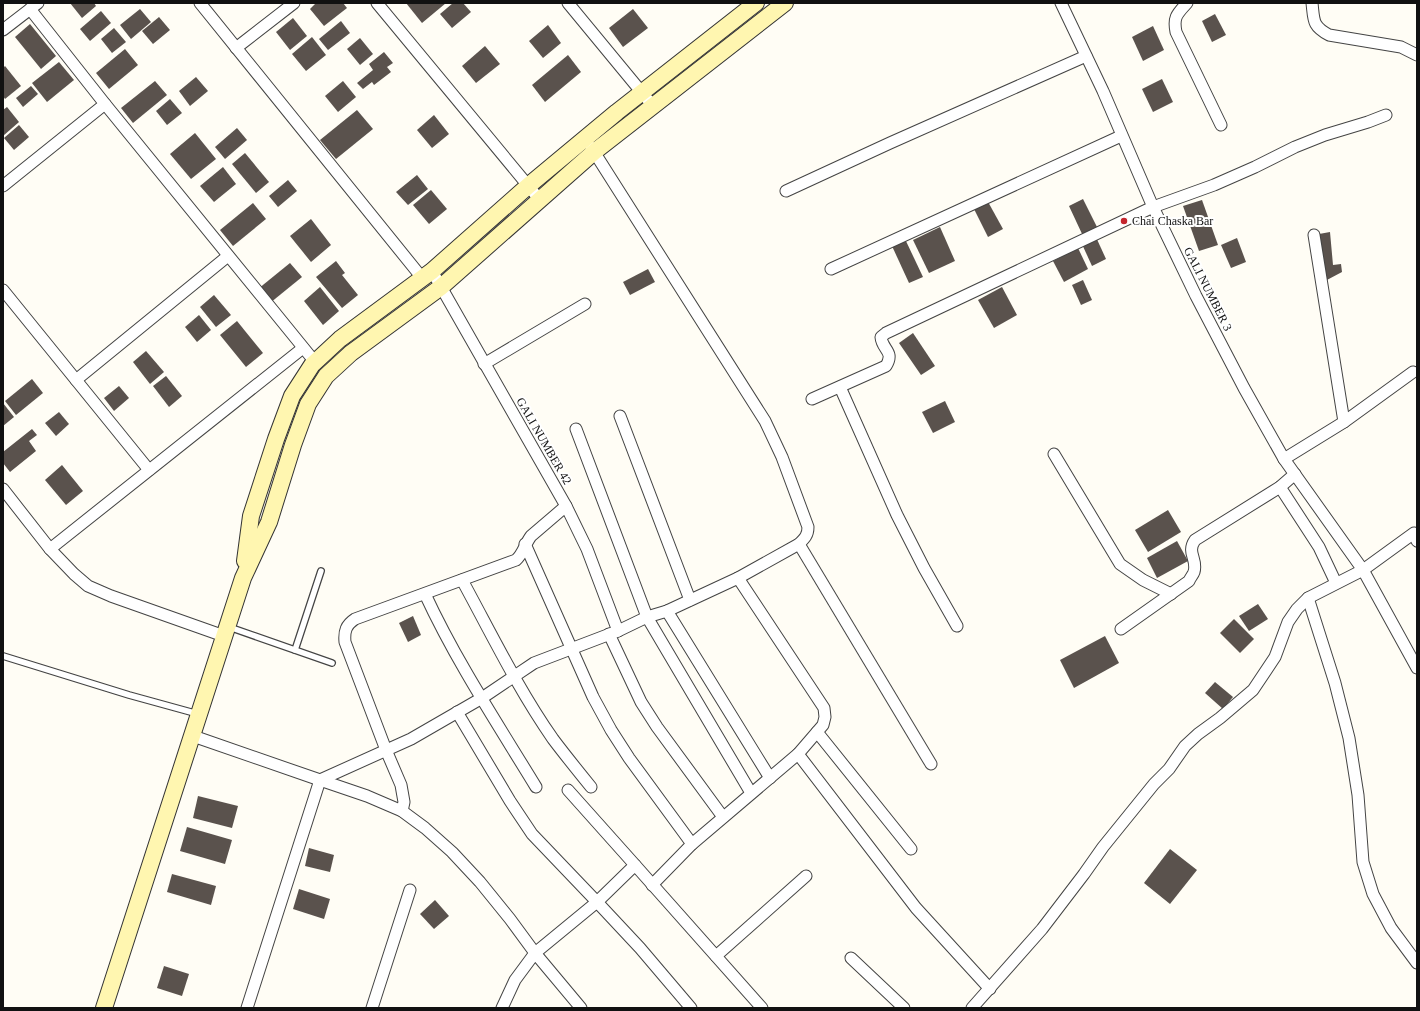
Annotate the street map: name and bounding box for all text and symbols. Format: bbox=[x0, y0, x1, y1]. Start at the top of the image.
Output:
place label: Chai Chaska Bar bbox=[1132, 214, 1213, 228]
marker: Chai Chaska Bar bbox=[1119, 216, 1129, 226]
street label: GALI NUMBER 3 bbox=[1181, 245, 1235, 333]
street label: GALI NUMBER 42 bbox=[513, 395, 575, 487]

